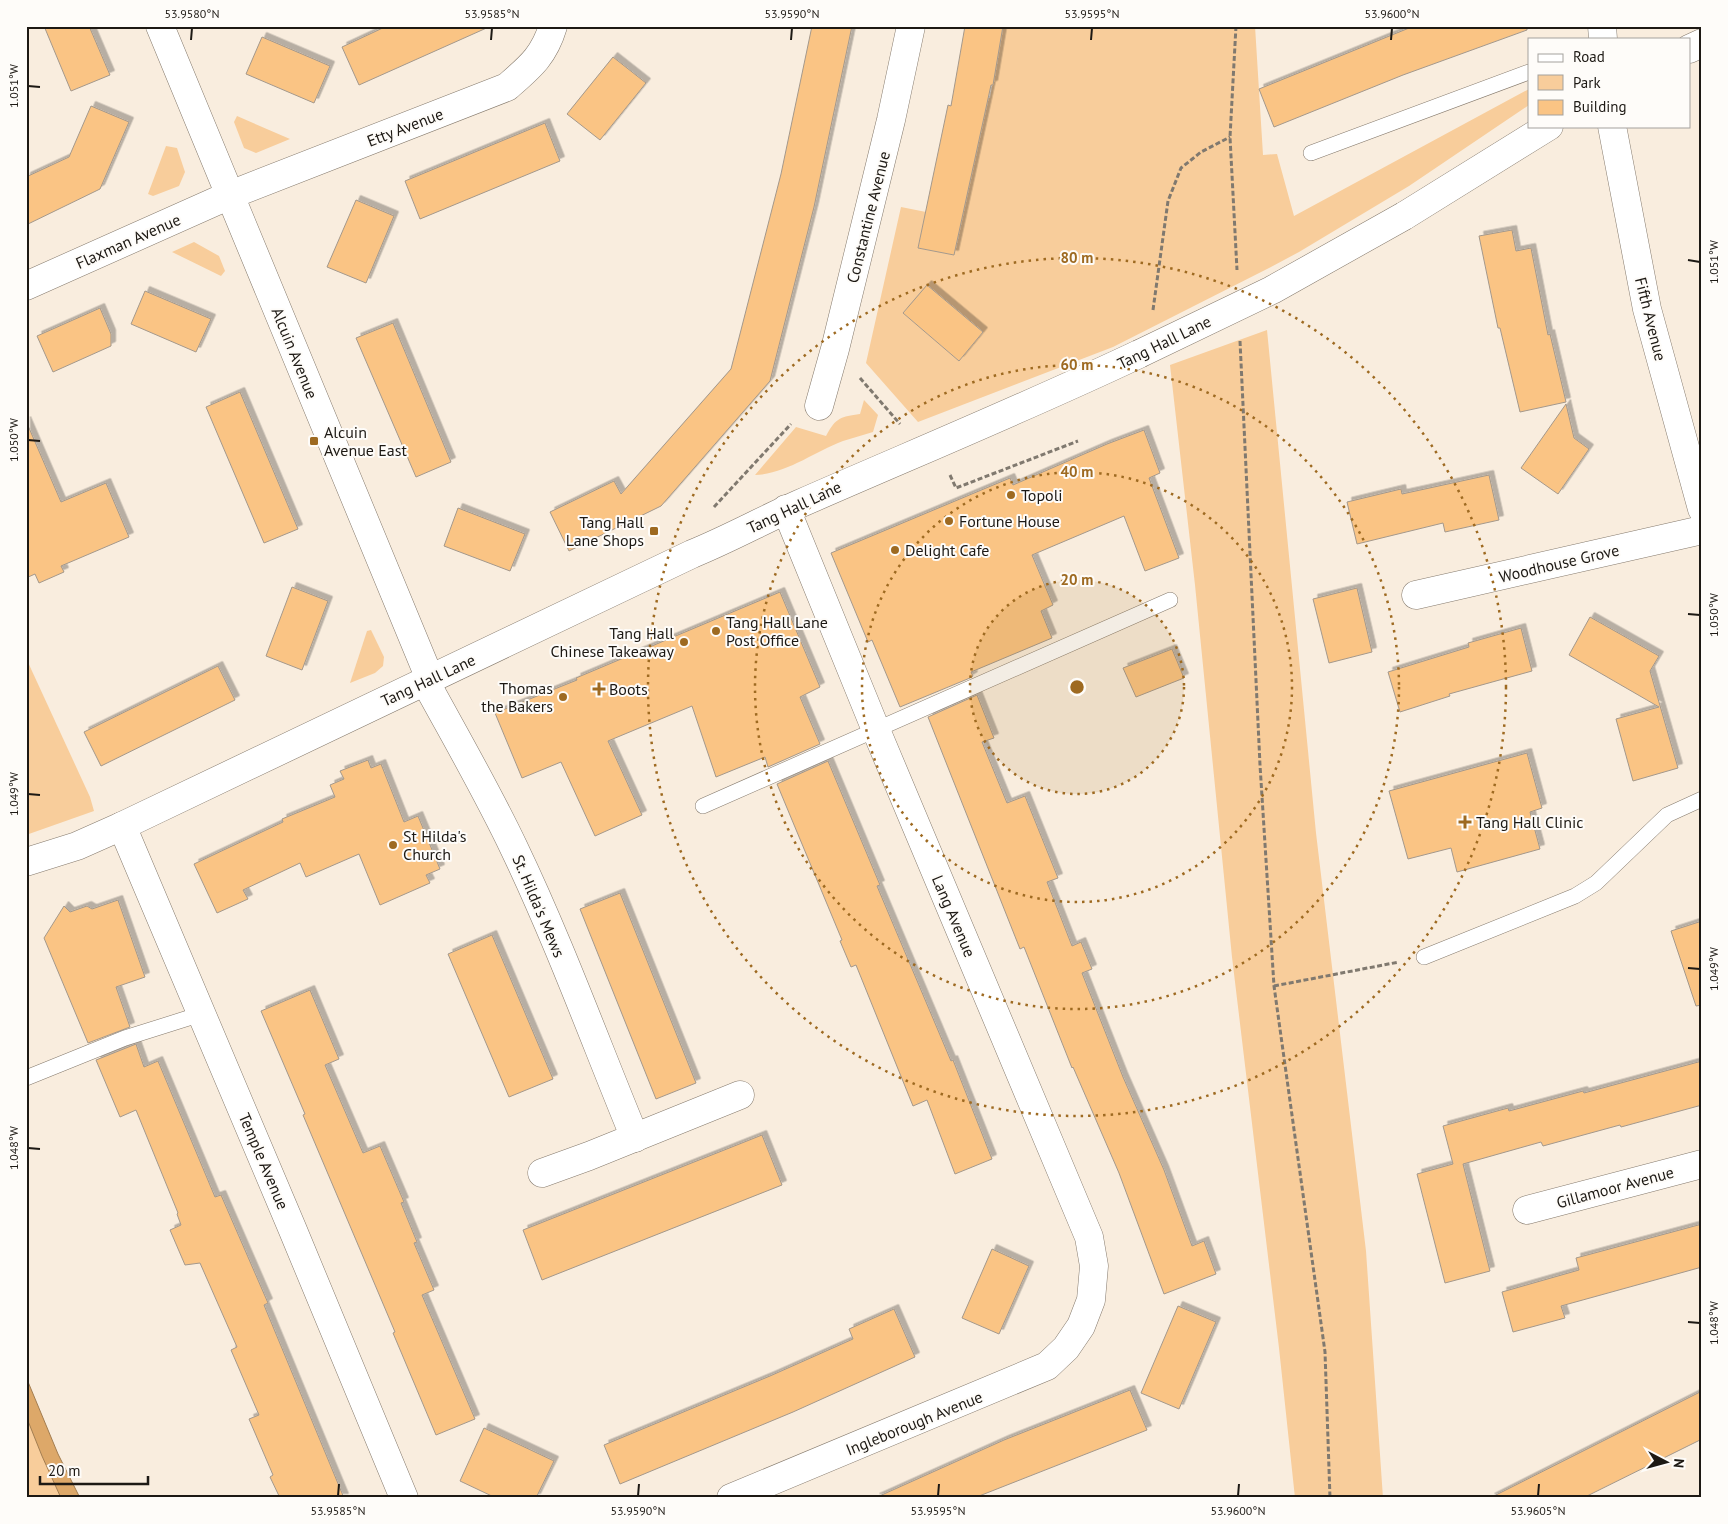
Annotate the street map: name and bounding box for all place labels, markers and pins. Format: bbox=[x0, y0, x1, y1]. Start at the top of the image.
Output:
place label: Alcuin Avenue East bbox=[324, 422, 407, 460]
marker: Alcuin Avenue East bbox=[308, 435, 320, 447]
place label: Topoli bbox=[1021, 485, 1063, 505]
marker: Topoli bbox=[1005, 489, 1017, 501]
place label: Fortune House bbox=[959, 511, 1060, 531]
place label: Tang Hall Lane Shops bbox=[566, 512, 644, 550]
marker: Fortune House bbox=[943, 515, 955, 527]
marker: Tang Hall Lane Shops bbox=[648, 525, 660, 537]
place label: Delight Cafe bbox=[905, 540, 989, 560]
marker: Delight Cafe bbox=[889, 544, 901, 556]
place label: Tang Hall Lane Post Office bbox=[726, 612, 828, 650]
place label: Tang Hall Chinese Takeaway bbox=[550, 623, 675, 661]
marker: Tang Hall Lane Post Office bbox=[710, 625, 722, 637]
marker: Tang Hall Chinese Takeaway bbox=[678, 636, 690, 648]
place label: Thomas the Bakers bbox=[481, 678, 553, 716]
centre of rings bbox=[1068, 678, 1086, 696]
place label: Boots bbox=[609, 679, 648, 699]
marker: Boots bbox=[593, 683, 605, 695]
marker: Thomas the Bakers bbox=[557, 691, 569, 703]
place label: Tang Hall Clinic bbox=[1476, 812, 1583, 832]
marker: Tang Hall Clinic bbox=[1458, 815, 1472, 829]
place label: St Hilda's Church bbox=[403, 826, 467, 864]
marker: St Hilda's Church bbox=[387, 839, 399, 851]

